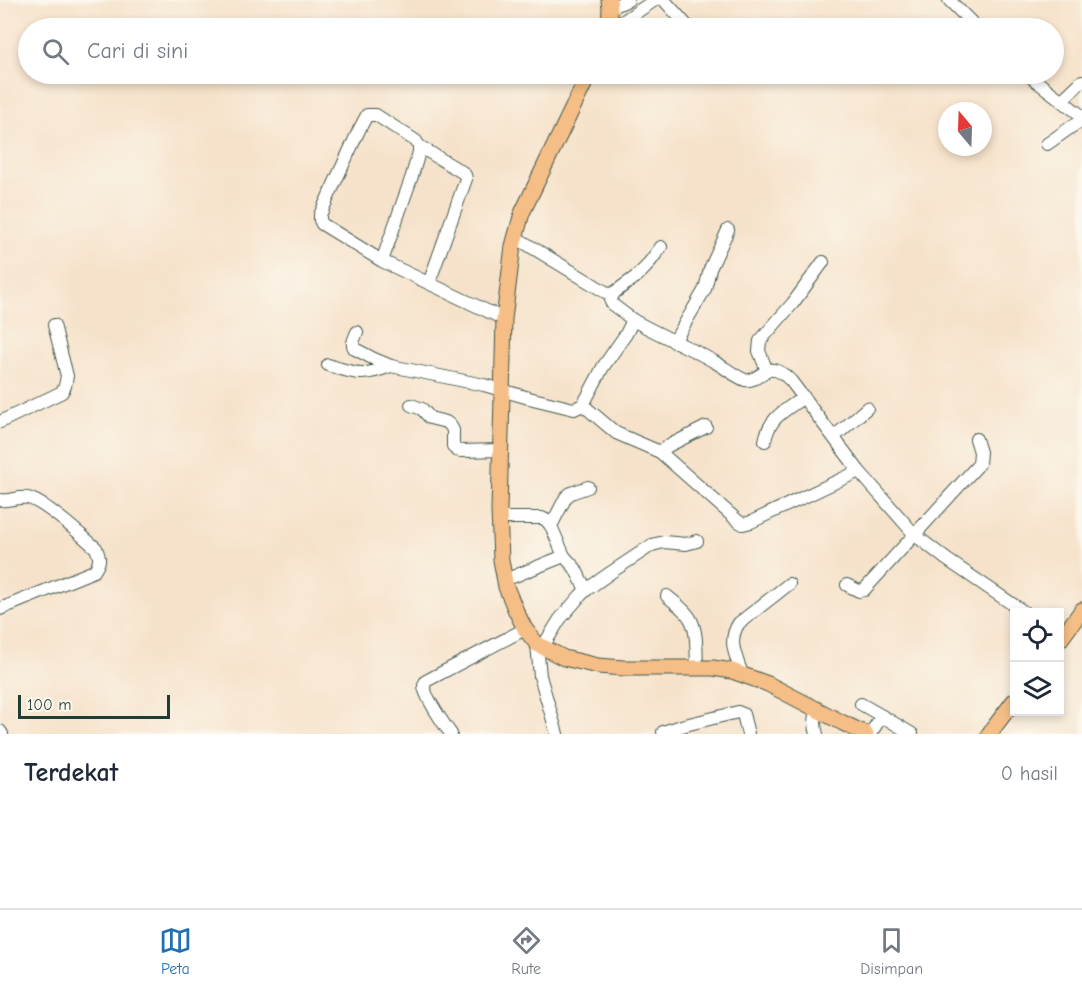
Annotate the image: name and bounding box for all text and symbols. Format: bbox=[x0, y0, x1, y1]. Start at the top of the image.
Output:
search box bbox=[18, 18, 1064, 84]
icon: search bbox=[39, 35, 72, 68]
text: Cari di sini bbox=[87, 38, 188, 64]
north arrow bbox=[938, 102, 992, 156]
map controls bbox=[1010, 608, 1064, 716]
button: locate bbox=[1010, 608, 1064, 662]
button: layers bbox=[1010, 662, 1064, 716]
scale bar bbox=[18, 692, 170, 720]
text: 100 m bbox=[27, 696, 71, 714]
text: Terdekat bbox=[24, 758, 118, 788]
text: 0 hasil bbox=[1001, 762, 1058, 785]
tab: Peta bbox=[159, 924, 192, 978]
tab: Rute bbox=[510, 924, 543, 978]
tab: Disimpan bbox=[860, 924, 923, 978]

